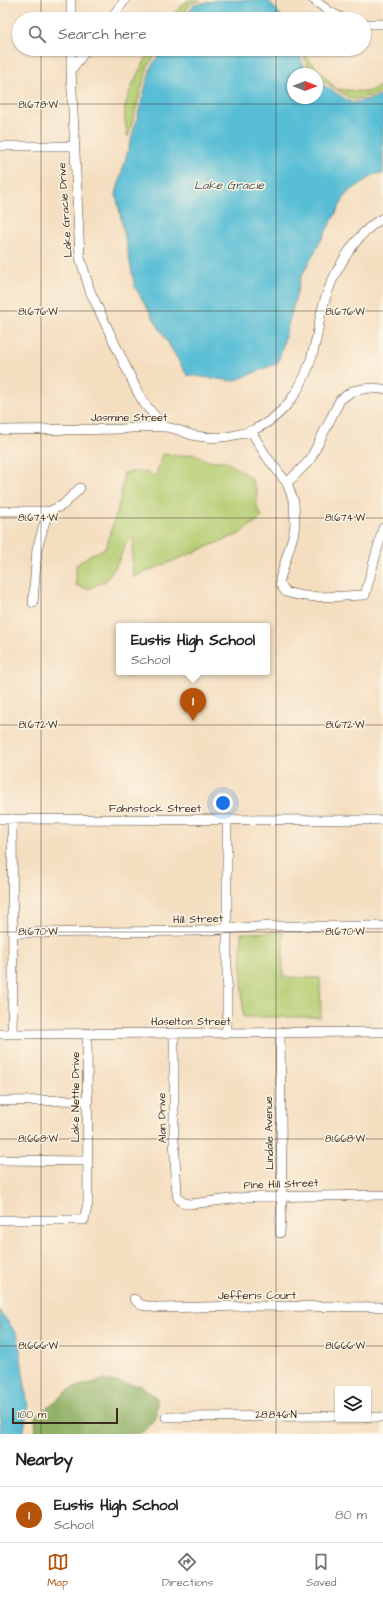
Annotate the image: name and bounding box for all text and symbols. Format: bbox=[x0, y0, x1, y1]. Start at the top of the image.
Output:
search box bbox=[12, 12, 371, 56]
icon: search bbox=[26, 23, 48, 45]
text: Search here bbox=[58, 24, 147, 45]
north arrow bbox=[287, 68, 323, 104]
text: 81.678°W bbox=[18, 98, 58, 112]
street label: Lake Gracie Drive bbox=[54, 162, 76, 258]
water label: Lake Gracie bbox=[194, 177, 265, 194]
text: 81.676°W bbox=[18, 305, 58, 319]
text: 81.676°W bbox=[325, 305, 365, 319]
street label: Jasmine Street bbox=[91, 410, 168, 425]
text: 81.674°W bbox=[18, 511, 59, 525]
text: 81.674°W bbox=[325, 511, 366, 525]
popup bbox=[116, 623, 270, 675]
text: Eustis High School bbox=[131, 630, 255, 651]
text: School bbox=[131, 651, 171, 669]
pin: 1 bbox=[180, 688, 206, 721]
text: 81.672°W bbox=[19, 718, 58, 732]
text: 81.672°W bbox=[326, 718, 365, 732]
your location bbox=[213, 793, 233, 813]
street label: Fahnstock Street bbox=[109, 801, 202, 816]
street label: Hill Street bbox=[173, 911, 224, 927]
text: 81.670°W bbox=[18, 925, 58, 939]
text: 81.670°W bbox=[325, 925, 365, 939]
street label: Haselton Street bbox=[151, 1014, 232, 1029]
street label: Lake Nettie Drive bbox=[68, 1052, 83, 1142]
street label: Alan Drive bbox=[154, 1092, 170, 1144]
street label: Lindale Avenue bbox=[261, 1096, 277, 1170]
text: 81.668°W bbox=[18, 1132, 58, 1146]
text: 81.668°W bbox=[325, 1132, 365, 1146]
street label: Pine Hill Street bbox=[243, 1175, 319, 1193]
street label: Jefferis Court bbox=[218, 1288, 297, 1303]
text: 81.666°W bbox=[18, 1339, 58, 1353]
text: 81.666°W bbox=[325, 1339, 365, 1353]
map controls bbox=[335, 1386, 371, 1422]
button: layers bbox=[335, 1386, 371, 1422]
scale bar bbox=[12, 1406, 118, 1425]
text: 100 m bbox=[18, 1407, 46, 1422]
text: 28.846°N bbox=[255, 1408, 297, 1422]
text: Nearby bbox=[16, 1448, 73, 1472]
text: Eustis High School bbox=[54, 1495, 178, 1516]
text: 1 bbox=[28, 1506, 30, 1524]
text: 80 m bbox=[335, 1506, 367, 1524]
text: School bbox=[54, 1516, 94, 1534]
tab: Map bbox=[47, 1551, 69, 1590]
tab: Directions bbox=[162, 1551, 213, 1590]
tab: Saved bbox=[306, 1551, 336, 1590]

